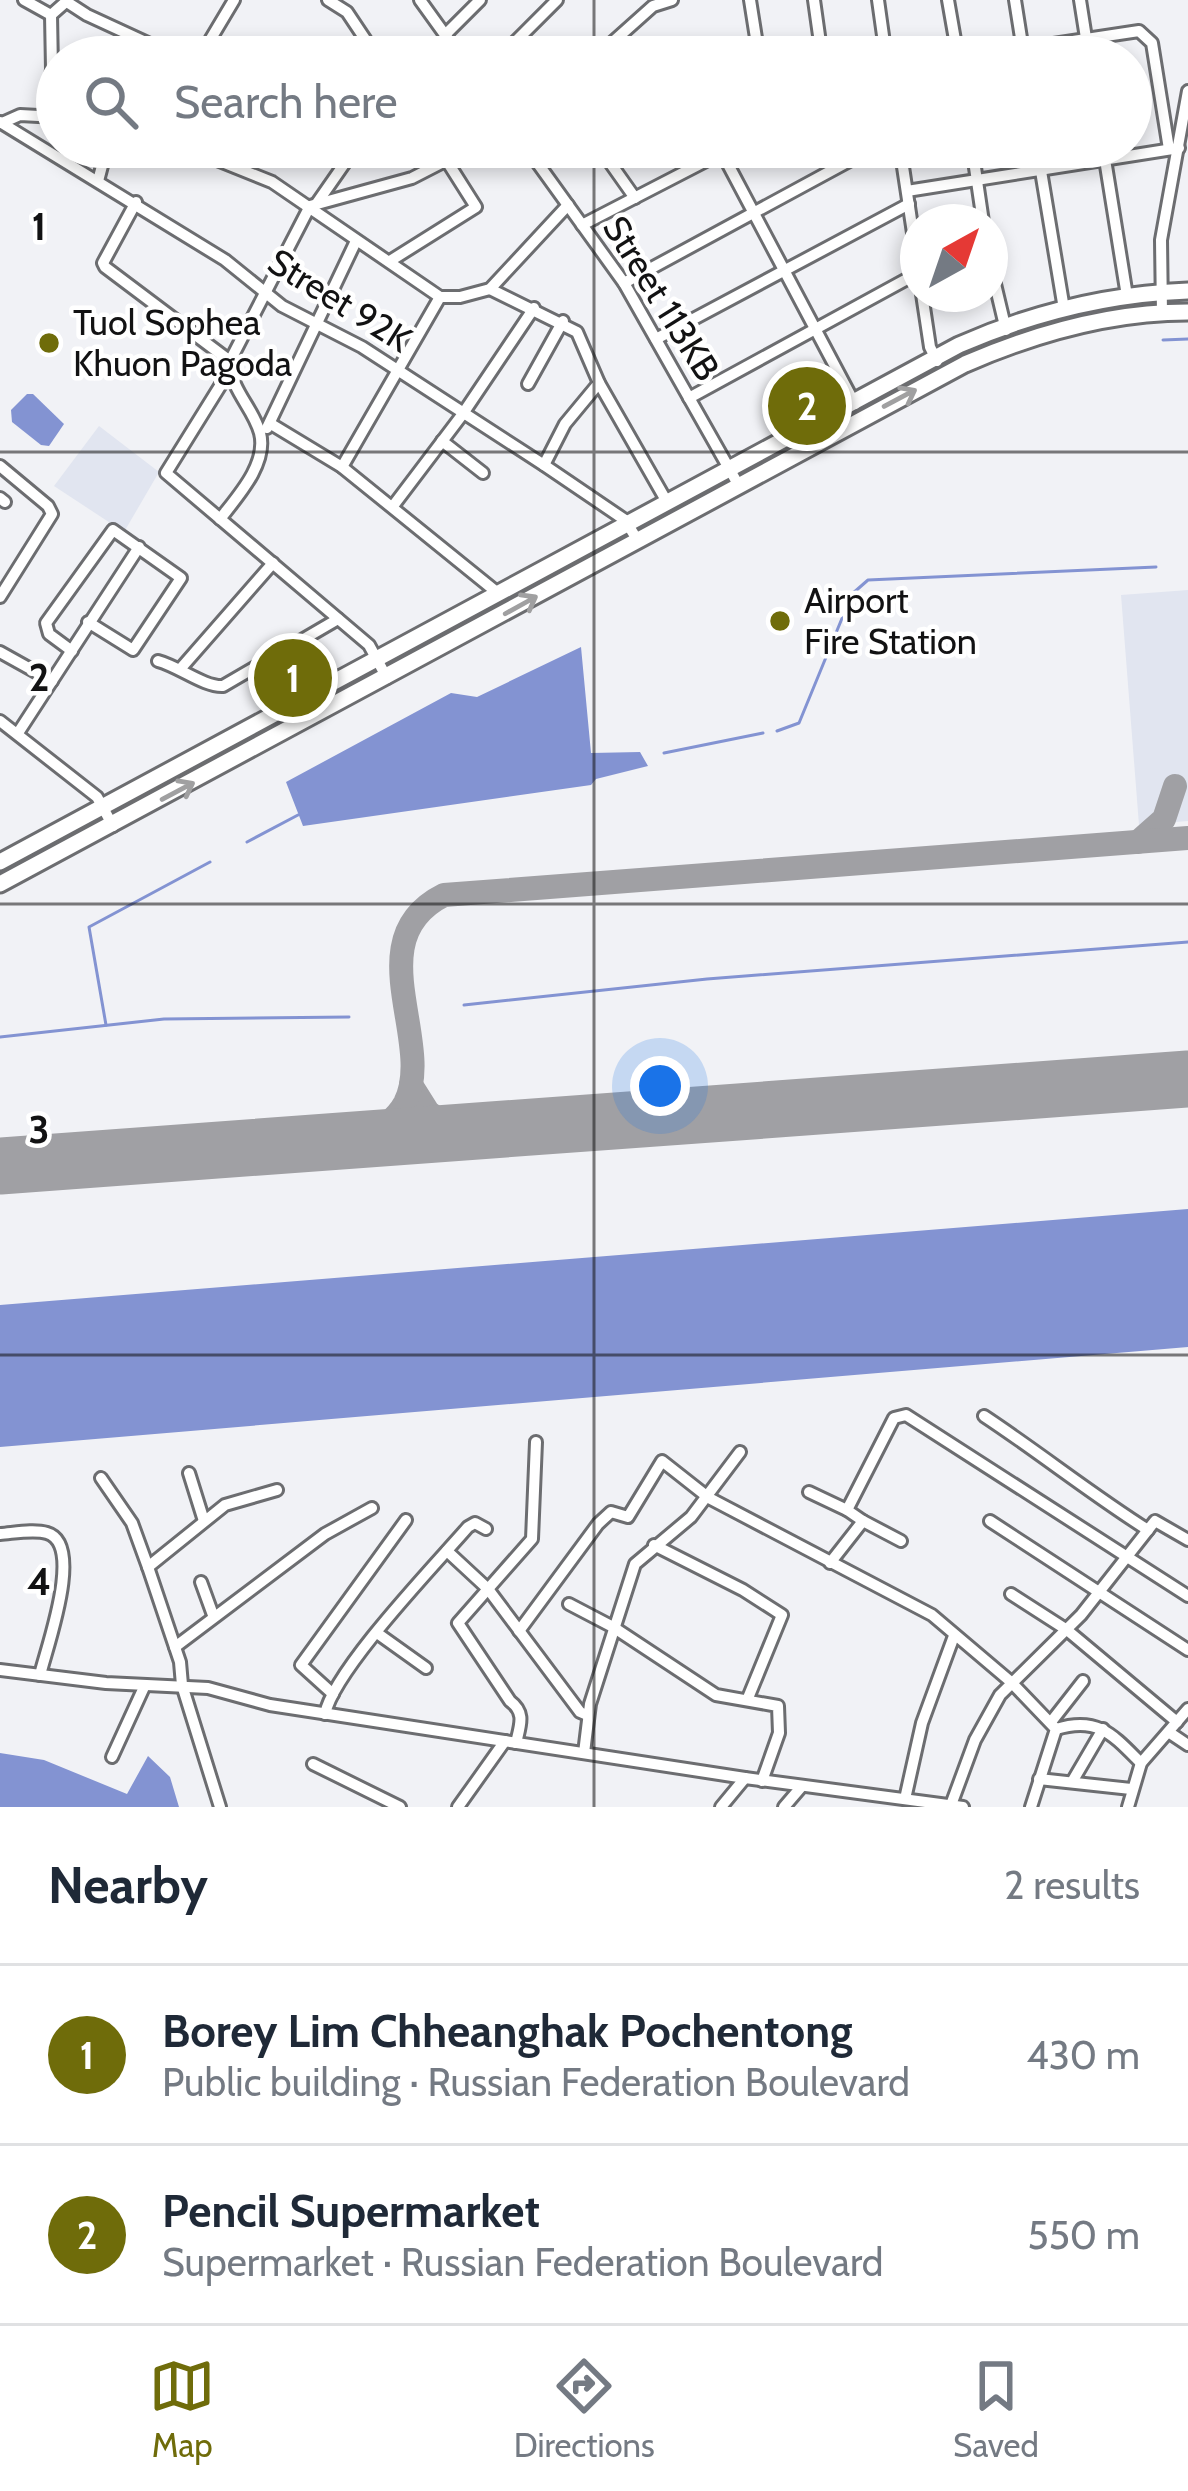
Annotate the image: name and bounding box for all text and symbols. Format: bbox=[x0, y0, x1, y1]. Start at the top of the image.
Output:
search box bbox=[36, 36, 1152, 168]
icon: search bbox=[78, 69, 144, 135]
text: Search here bbox=[174, 75, 398, 129]
text: 1 bbox=[32, 202, 46, 250]
north arrow bbox=[900, 204, 1008, 312]
street label: Street 113KB bbox=[594, 208, 730, 388]
street label: Street 92K bbox=[260, 239, 420, 361]
place label: Tuol Sophea Khuon Pagoda bbox=[73, 300, 292, 385]
marker: Tuol Sophea Khuon Pagoda bbox=[36, 330, 62, 356]
pin: 2 bbox=[768, 361, 846, 451]
one-way arrow bbox=[882, 386, 917, 409]
place label: Airport Fire Station bbox=[804, 578, 977, 663]
one-way arrow bbox=[502, 593, 537, 616]
marker: Airport Fire Station bbox=[767, 608, 793, 634]
pin: 1 bbox=[254, 633, 332, 723]
text: 2 bbox=[29, 653, 49, 701]
one-way arrow bbox=[160, 779, 195, 802]
your location bbox=[630, 1056, 690, 1116]
text: 3 bbox=[28, 1105, 50, 1153]
text: 4 bbox=[27, 1557, 51, 1605]
text: Nearby bbox=[48, 1854, 208, 1916]
text: 2 results bbox=[1004, 1861, 1140, 1909]
text: Borey Lim Chheanghak Pochentong bbox=[162, 2004, 853, 2058]
text: 1 bbox=[80, 2031, 94, 2079]
text: 430 m bbox=[1026, 2031, 1140, 2079]
text: Public building · Russian Federation Boulevard bbox=[162, 2058, 910, 2106]
text: Pencil Supermarket bbox=[162, 2184, 540, 2238]
text: 2 bbox=[77, 2211, 97, 2259]
text: 550 m bbox=[1028, 2211, 1140, 2259]
text: Supermarket · Russian Federation Boulevard bbox=[162, 2238, 883, 2286]
tab: Map bbox=[149, 2353, 215, 2465]
tab: Directions bbox=[514, 2353, 655, 2465]
tab: Saved bbox=[953, 2353, 1039, 2465]

